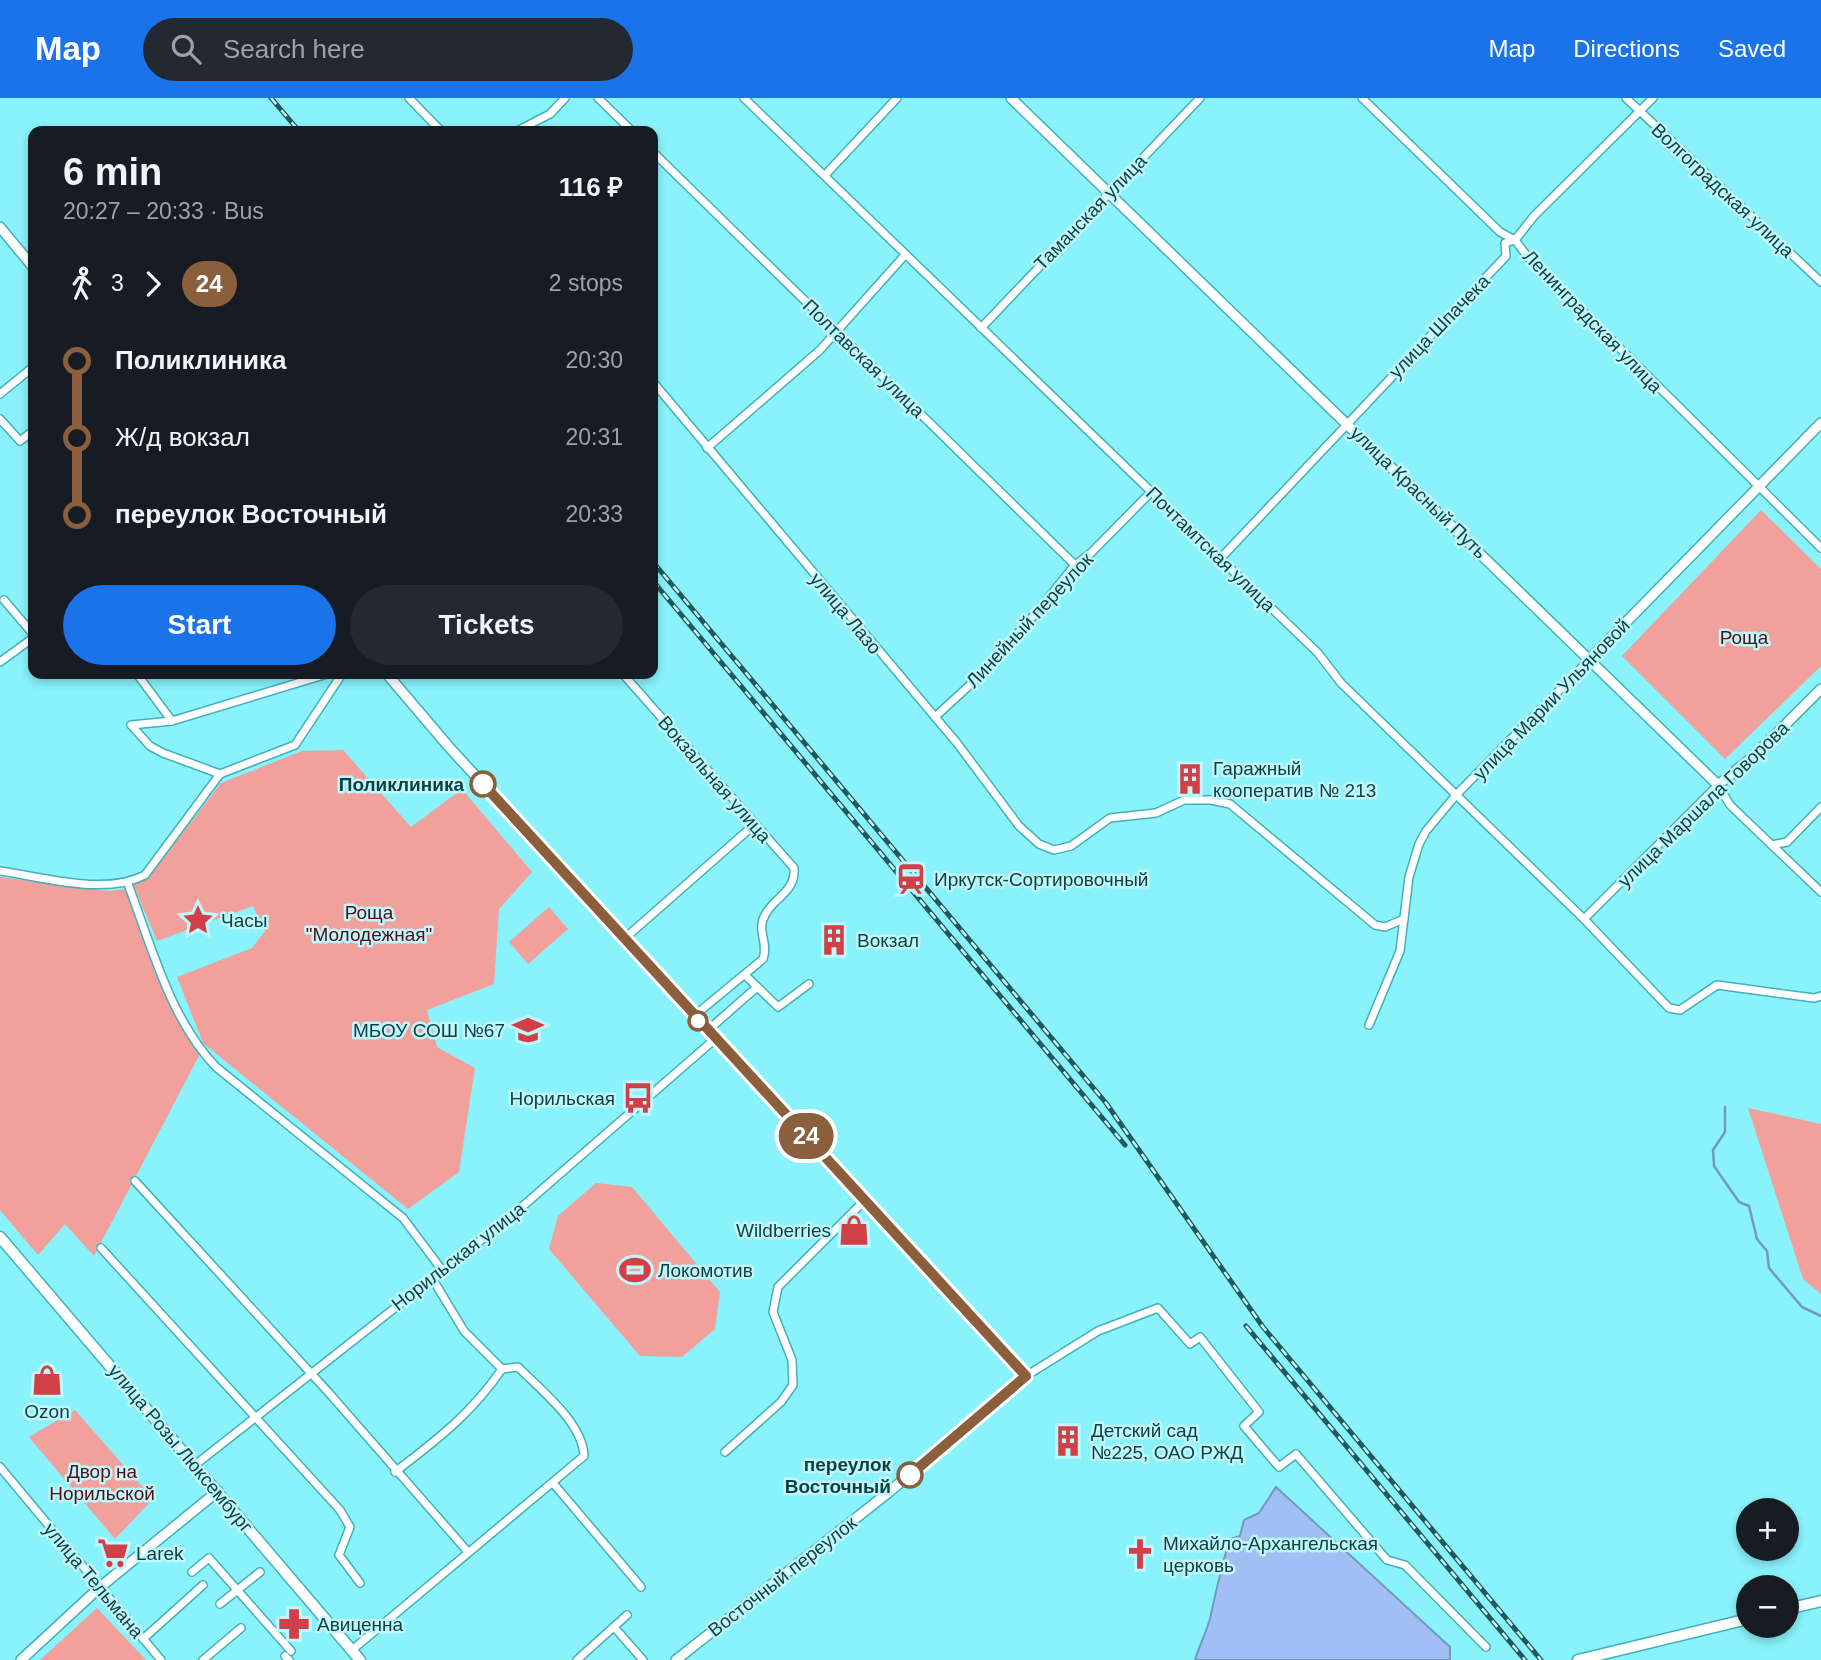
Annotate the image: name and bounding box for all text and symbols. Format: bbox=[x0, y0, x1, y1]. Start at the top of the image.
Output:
search box bbox=[143, 18, 633, 81]
text: Map bbox=[35, 30, 101, 67]
icon: search bbox=[167, 30, 205, 68]
text: Search here bbox=[223, 34, 365, 64]
text: Map bbox=[1489, 35, 1535, 62]
text: Directions bbox=[1573, 35, 1680, 62]
text: Saved bbox=[1718, 35, 1786, 62]
street label: Волгоградская улица bbox=[1647, 119, 1798, 262]
street label: Таманская улица bbox=[1030, 150, 1151, 274]
text: 6 min bbox=[63, 151, 162, 193]
text: 116 ₽ bbox=[559, 172, 623, 202]
text: 20:27 – 20:33 · Bus bbox=[63, 198, 264, 224]
street label: Ленинградская улица bbox=[1519, 246, 1667, 397]
icon: walk bbox=[63, 265, 101, 303]
icon: forward bbox=[134, 265, 172, 303]
text: 3 bbox=[111, 270, 124, 296]
text: 24 bbox=[196, 270, 223, 297]
text: 2 stops bbox=[549, 270, 623, 296]
street label: улица Шпачека bbox=[1385, 270, 1494, 382]
street label: Полтавская улица bbox=[799, 295, 929, 422]
text: Поликлиника bbox=[115, 345, 286, 375]
text: 20:30 bbox=[565, 347, 623, 373]
text: Ж/д вокзал bbox=[115, 422, 250, 452]
street label: улица Красный Путь bbox=[1346, 422, 1491, 563]
text: 20:31 bbox=[565, 424, 623, 450]
street label: Почтамтская улица bbox=[1142, 482, 1280, 617]
text: переулок Восточный bbox=[115, 499, 387, 529]
text: 20:33 bbox=[565, 501, 623, 527]
street label: Линейный переулок bbox=[962, 548, 1097, 692]
street label: улица Лазо bbox=[806, 568, 886, 658]
button: Start bbox=[63, 585, 336, 665]
button: Tickets bbox=[350, 585, 623, 665]
street label: улица Марии Ульяновой bbox=[1469, 615, 1634, 784]
park label: Роща bbox=[1720, 627, 1769, 648]
street label: Вокзальная улица bbox=[654, 712, 776, 847]
street label: улица Маршала Говорова bbox=[1614, 717, 1793, 891]
place label: Гаражный кооператив № 213 bbox=[1213, 758, 1376, 801]
building icon: Гаражный кооператив № 213 bbox=[1173, 762, 1207, 796]
marker: Поликлиника bbox=[470, 771, 496, 797]
place label: Поликлиника bbox=[339, 774, 464, 795]
station icon: Иркутск-Сортировочный bbox=[894, 862, 928, 896]
place label: Иркутск-Сортировочный bbox=[934, 869, 1148, 890]
park label: Роща "Молодежная" bbox=[306, 902, 432, 945]
place icon: Часы bbox=[181, 903, 215, 937]
place label: Часы bbox=[221, 910, 267, 931]
building icon: Вокзал bbox=[817, 923, 851, 957]
place label: Вокзал bbox=[857, 930, 919, 951]
unlabelled marker bbox=[688, 1011, 708, 1031]
school or university icon: МБОУ СОШ №67 bbox=[511, 1013, 545, 1047]
place label: МБОУ СОШ №67 bbox=[353, 1020, 505, 1041]
bus stop icon: Норильская bbox=[621, 1081, 655, 1115]
place label: Норильская bbox=[509, 1088, 615, 1109]
line badge: 24 bbox=[774, 1113, 838, 1159]
text: 24 bbox=[793, 1122, 819, 1149]
street label: Норильская улица bbox=[388, 1198, 529, 1315]
shop icon: Wildberries bbox=[837, 1213, 871, 1247]
place label: Wildberries bbox=[736, 1220, 831, 1241]
sports icon: Локомотив bbox=[618, 1253, 652, 1287]
place label: Локомотив bbox=[658, 1260, 753, 1281]
street label: улица Розы Люксембург bbox=[104, 1360, 257, 1537]
shop icon: Ozon bbox=[30, 1363, 64, 1397]
place label: Ozon bbox=[24, 1401, 70, 1422]
place label: Детский сад №225, ОАО РЖД bbox=[1091, 1420, 1243, 1463]
building icon: Детский сад №225, ОАО РЖД bbox=[1051, 1424, 1085, 1458]
place label: переулок Восточный bbox=[785, 1454, 891, 1497]
park label: Двор на Норильской bbox=[49, 1461, 155, 1504]
marker: переулок Восточный bbox=[897, 1462, 923, 1488]
map controls bbox=[1736, 1498, 1799, 1638]
button: + bbox=[1736, 1498, 1799, 1561]
street label: Восточный переулок bbox=[704, 1512, 861, 1641]
street label: улица Тельмана bbox=[39, 1519, 148, 1642]
place label: Михайло-Архангельская церковь bbox=[1163, 1533, 1378, 1576]
supermarket icon: Larek bbox=[96, 1536, 130, 1570]
church icon: Михайло-Архангельская церковь bbox=[1123, 1537, 1157, 1571]
place label: Larek bbox=[136, 1543, 184, 1564]
button: − bbox=[1736, 1575, 1799, 1638]
pharmacy icon: Авиценна bbox=[277, 1607, 311, 1641]
place label: Авиценна bbox=[317, 1614, 404, 1635]

